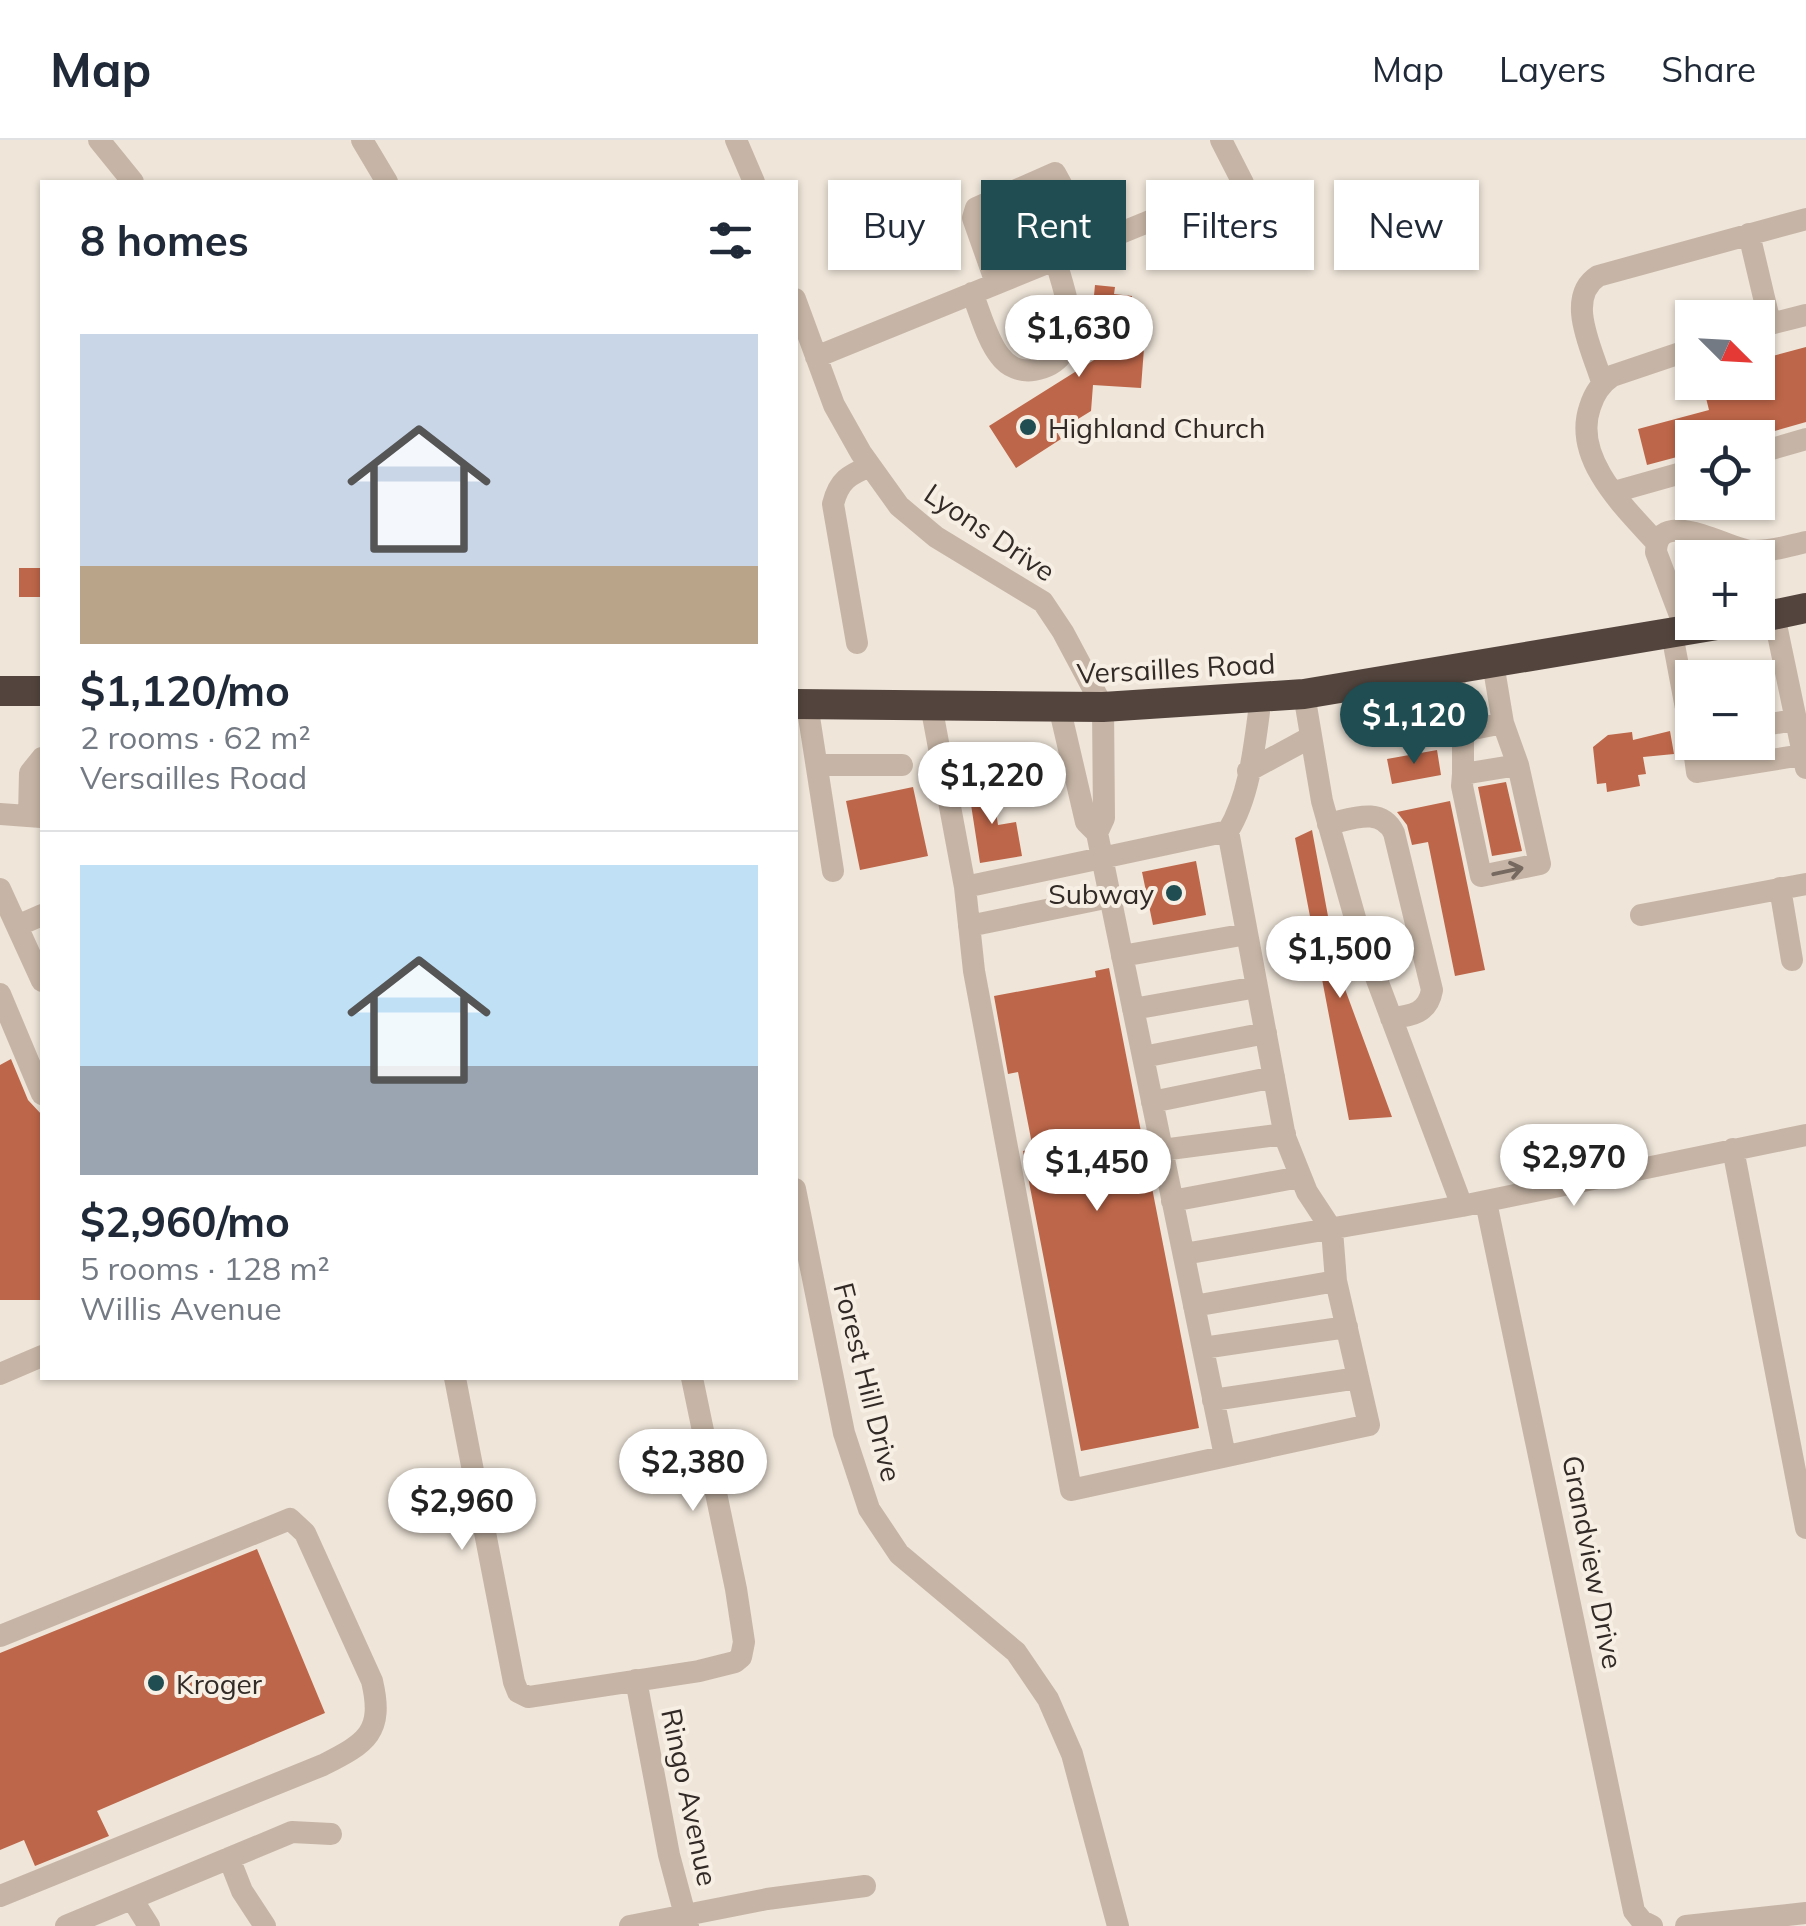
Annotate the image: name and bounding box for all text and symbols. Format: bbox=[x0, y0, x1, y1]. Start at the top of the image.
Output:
text: Map bbox=[50, 39, 151, 99]
text: Map bbox=[1372, 47, 1444, 91]
text: Layers bbox=[1499, 47, 1606, 91]
text: Share bbox=[1661, 47, 1756, 91]
chip: Buy bbox=[828, 180, 961, 270]
chip: Rent bbox=[981, 180, 1126, 270]
chip: Filters bbox=[1146, 180, 1314, 270]
chip: New bbox=[1334, 180, 1479, 270]
icon: filters bbox=[703, 213, 758, 268]
text: 8 homes bbox=[80, 214, 249, 267]
pin: $1,630 bbox=[998, 295, 1160, 380]
north arrow bbox=[1675, 300, 1775, 400]
map controls bbox=[1675, 300, 1775, 760]
text: $1,630 bbox=[1027, 307, 1131, 347]
icon: home bbox=[329, 399, 509, 579]
place label: Highland Church bbox=[1048, 410, 1265, 445]
marker: Highland Church bbox=[1017, 416, 1039, 438]
button: locate bbox=[1675, 420, 1775, 520]
street label: Lyons Drive bbox=[918, 476, 1062, 588]
button: + bbox=[1675, 540, 1775, 640]
street label: Versailles Road bbox=[1076, 645, 1276, 691]
button: − bbox=[1675, 660, 1775, 760]
text: $1,120/mo bbox=[80, 664, 290, 717]
pin: $1,120 bbox=[1333, 682, 1495, 767]
text: $1,120 bbox=[1362, 694, 1466, 734]
text: 2 rooms · 62 m² bbox=[80, 717, 311, 757]
pin: $1,220 bbox=[911, 742, 1073, 827]
text: $1,220 bbox=[940, 754, 1044, 794]
text: Versailles Road bbox=[80, 757, 307, 797]
one-way arrow bbox=[1491, 860, 1523, 879]
place label: Subway bbox=[1048, 876, 1154, 911]
marker: Subway bbox=[1163, 882, 1185, 904]
pin: $1,500 bbox=[1259, 916, 1421, 1001]
text: $1,500 bbox=[1288, 928, 1392, 968]
icon: home bbox=[329, 930, 509, 1110]
pin: $2,970 bbox=[1493, 1124, 1655, 1209]
pin: $1,450 bbox=[1016, 1129, 1178, 1214]
text: $2,970 bbox=[1522, 1136, 1626, 1176]
text: $1,450 bbox=[1045, 1141, 1149, 1181]
text: $2,960/mo bbox=[80, 1195, 290, 1248]
text: 5 rooms · 128 m² bbox=[80, 1248, 330, 1288]
street label: Forest Hill Drive bbox=[826, 1279, 910, 1485]
text: Willis Avenue bbox=[80, 1288, 282, 1328]
pin: $2,380 bbox=[612, 1429, 774, 1514]
text: $2,380 bbox=[641, 1441, 745, 1481]
street label: Grandview Drive bbox=[1555, 1452, 1631, 1672]
pin: $2,960 bbox=[381, 1468, 543, 1553]
text: $2,960 bbox=[410, 1480, 514, 1520]
place label: Kroger bbox=[176, 1666, 263, 1701]
marker: Kroger bbox=[145, 1672, 167, 1694]
street label: Ringo Avenue bbox=[654, 1705, 726, 1889]

